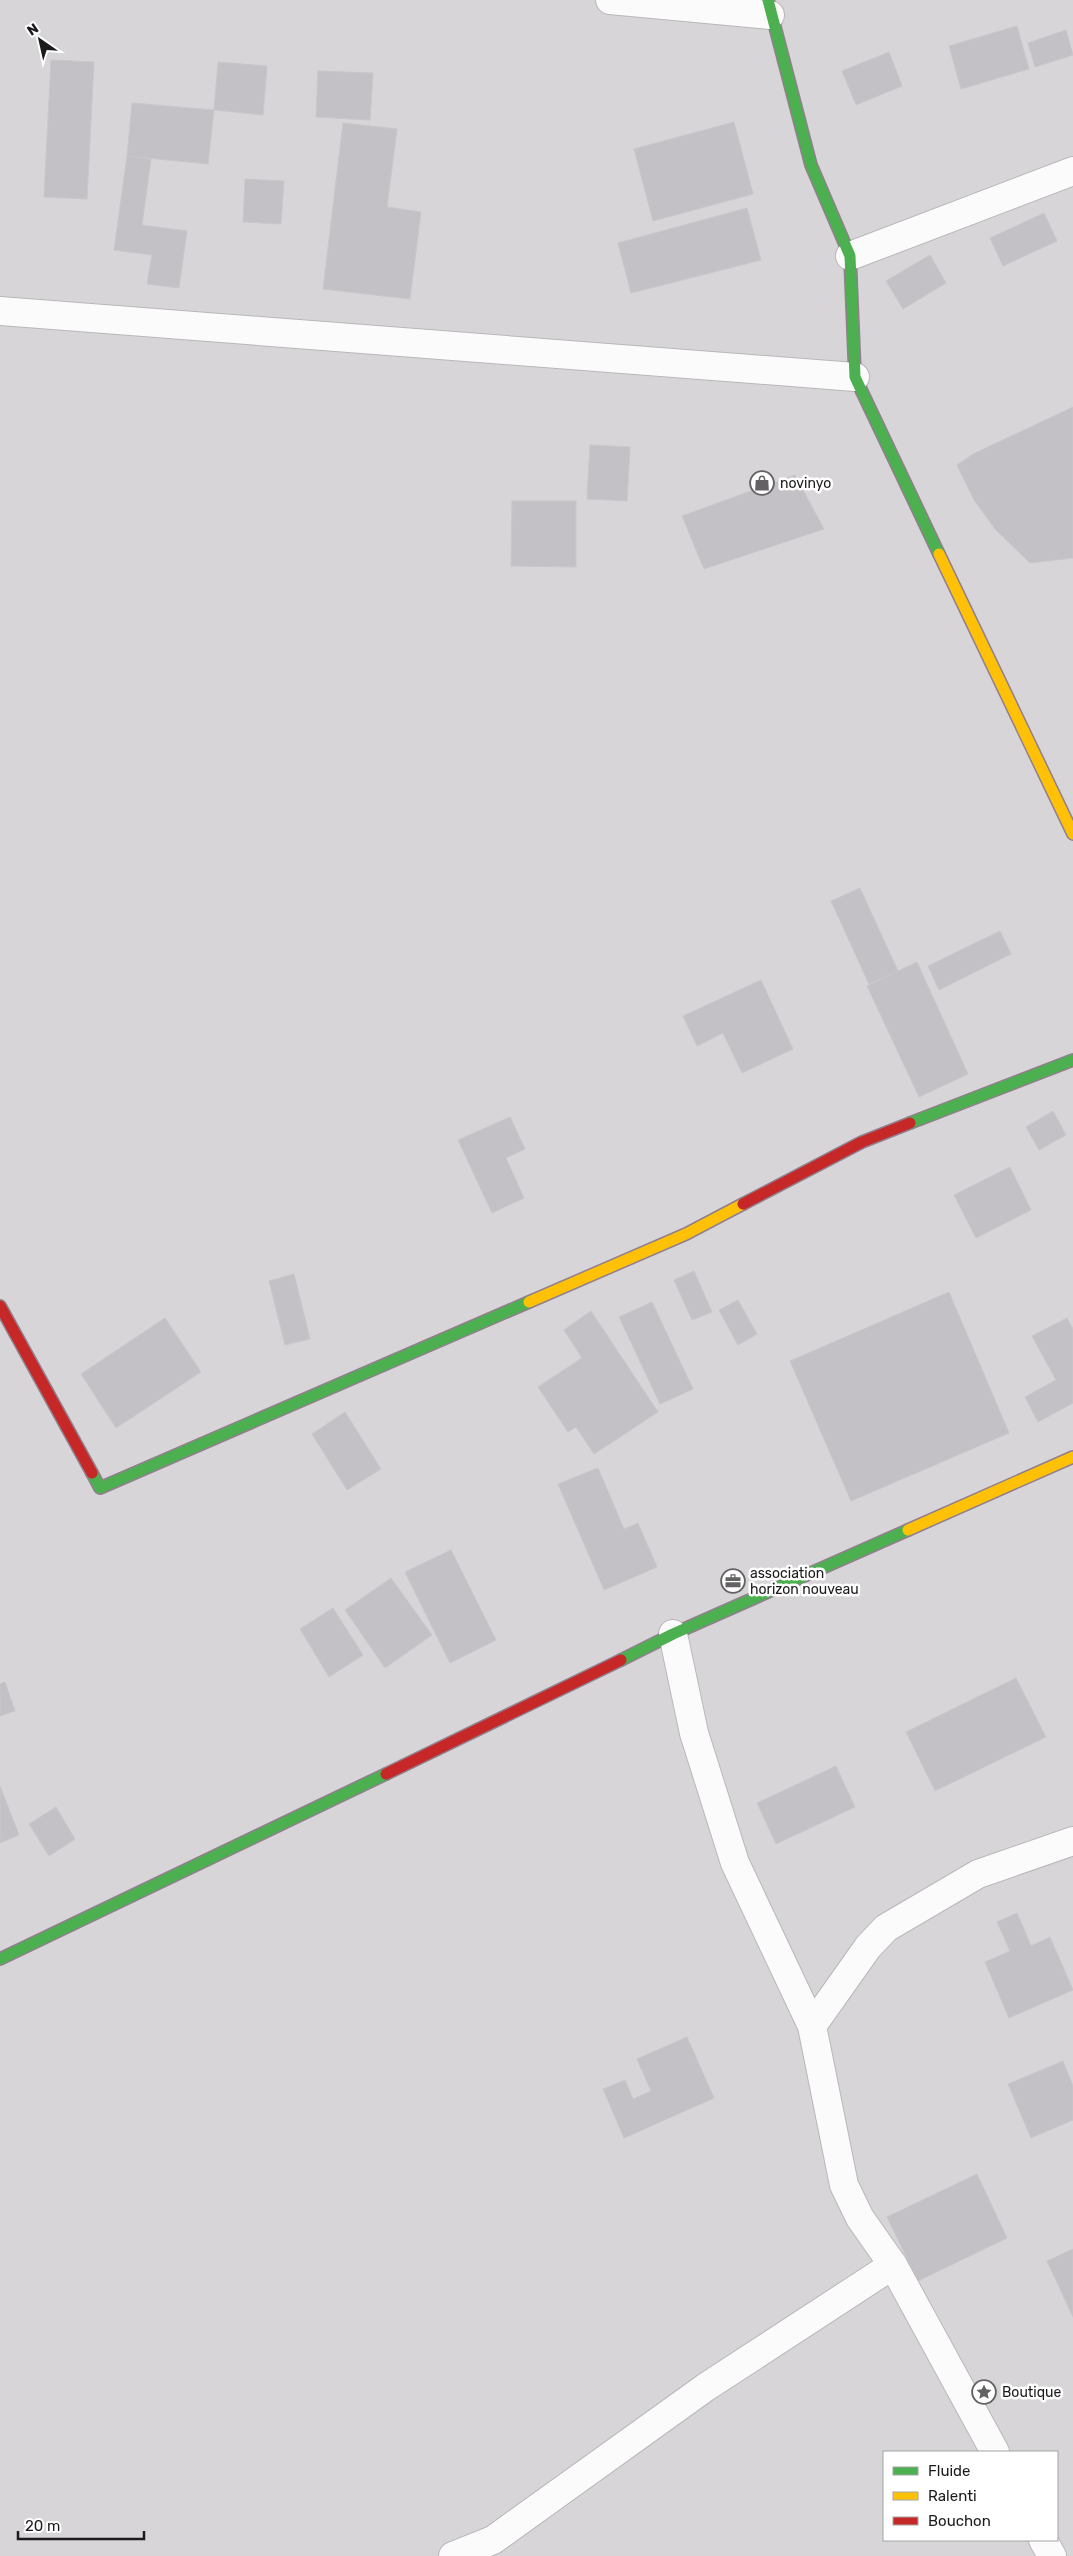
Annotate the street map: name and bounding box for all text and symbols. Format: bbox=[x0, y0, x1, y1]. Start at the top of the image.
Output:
north arrow bbox=[15, 15, 65, 65]
text: N bbox=[24, 20, 42, 40]
shop icon: novinyo bbox=[749, 470, 775, 496]
place label: novinyo bbox=[780, 475, 831, 492]
place label: association horizon nouveau bbox=[750, 1565, 859, 1598]
office icon: association horizon nouveau bbox=[720, 1568, 746, 1594]
place icon: Boutique bbox=[971, 2379, 997, 2405]
place label: Boutique bbox=[1002, 2384, 1061, 2401]
legend bbox=[883, 2451, 1058, 2541]
text: Fluide bbox=[928, 2462, 970, 2480]
text: Ralenti bbox=[928, 2487, 977, 2505]
scale bar bbox=[18, 2508, 144, 2540]
text: Bouchon bbox=[928, 2512, 991, 2530]
text: 20 m bbox=[25, 2517, 60, 2535]

